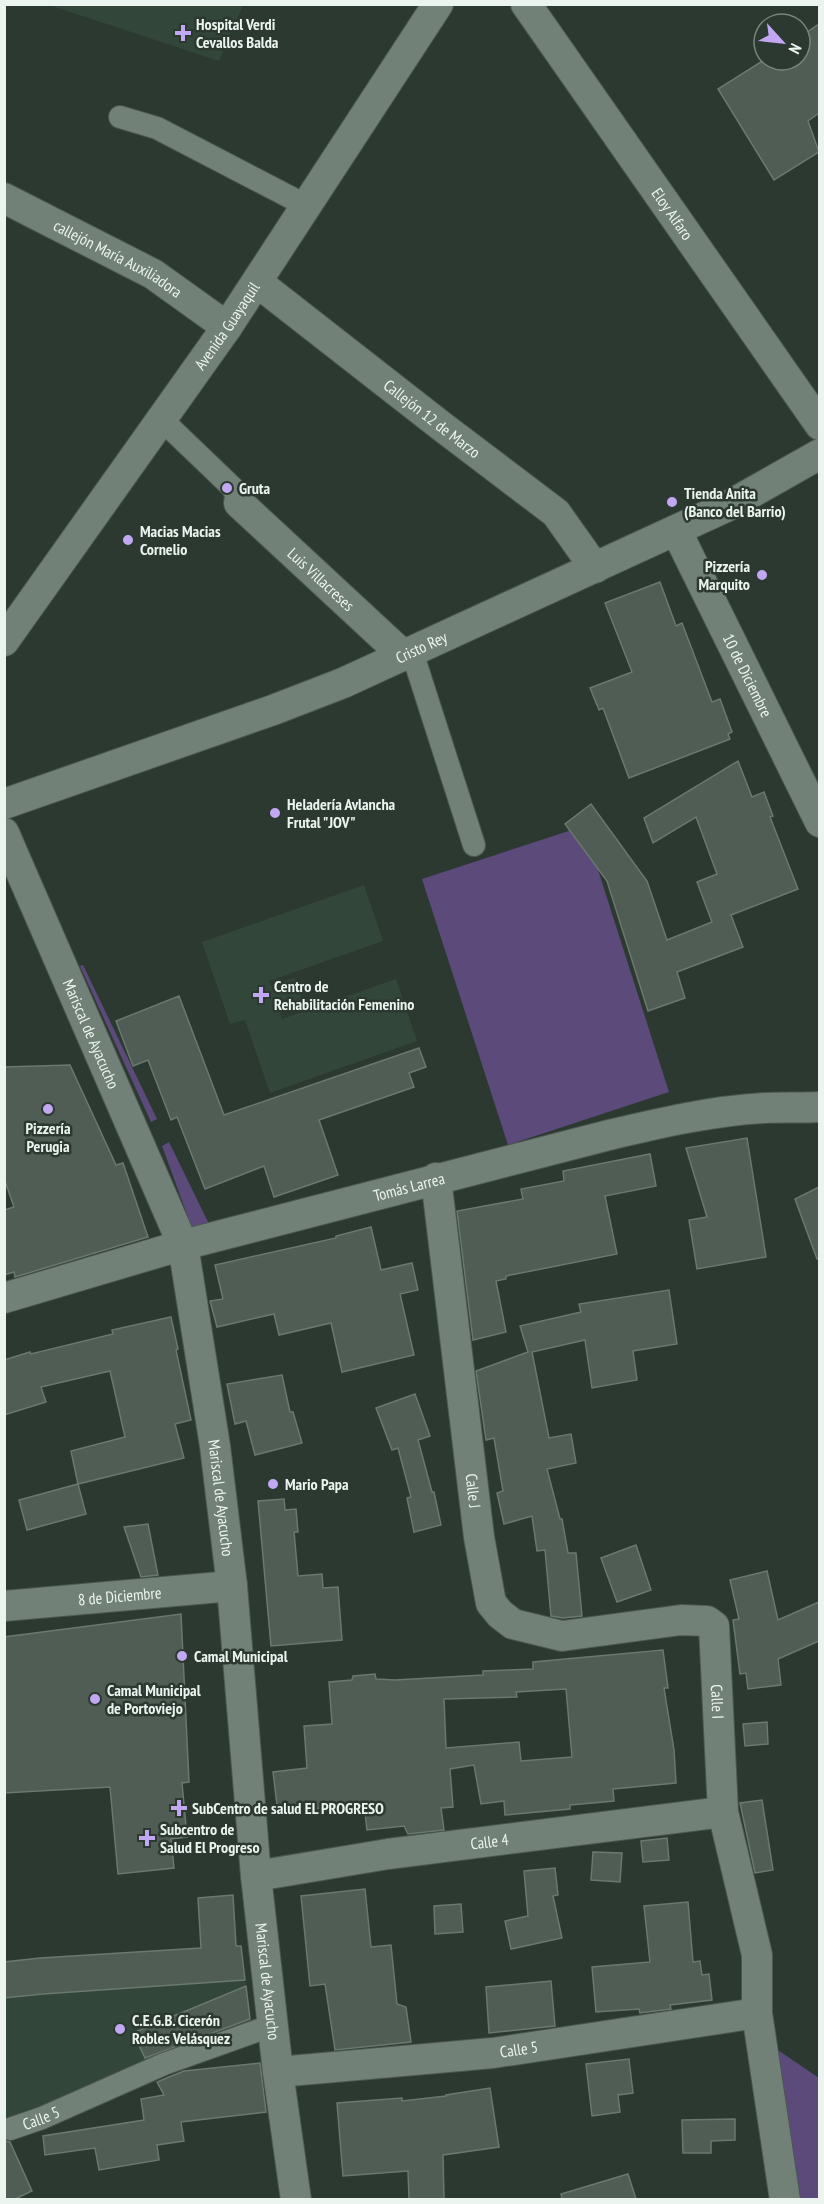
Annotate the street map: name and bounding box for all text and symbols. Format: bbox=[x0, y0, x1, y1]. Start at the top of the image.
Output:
north arrow bbox=[752, 12, 812, 72]
place label: Hospital Verdi Cevallos Balda bbox=[196, 14, 279, 52]
marker: Hospital Verdi Cevallos Balda bbox=[174, 24, 192, 42]
text: N bbox=[784, 40, 806, 57]
street label: Eloy Alfaro bbox=[647, 184, 698, 244]
street label: callejón María Auxiliadora bbox=[50, 215, 186, 302]
street label: Avenida Guayaquil bbox=[190, 278, 264, 374]
street label: Callejón 12 de Marzo bbox=[380, 375, 484, 462]
place label: Gruta bbox=[239, 478, 271, 498]
marker: Gruta bbox=[220, 481, 234, 495]
place label: Tienda Anita (Banco del Barrio) bbox=[684, 483, 786, 521]
marker: Tienda Anita (Banco del Barrio) bbox=[665, 495, 679, 509]
place label: Macias Macias Cornelio bbox=[140, 521, 221, 559]
marker: Macias Macias Cornelio bbox=[121, 533, 135, 547]
street label: Luis Villacreses bbox=[283, 543, 359, 615]
place label: Pizzería Marquito bbox=[698, 556, 750, 594]
marker: Pizzería Marquito bbox=[755, 568, 769, 582]
street label: Cristo Rey bbox=[392, 627, 450, 668]
street label: 10 de Diciembre bbox=[719, 630, 777, 720]
place label: Heladería Avlancha Frutal "JOV" bbox=[287, 794, 396, 832]
marker: Heladería Avlancha Frutal "JOV" bbox=[268, 806, 282, 820]
street label: Mariscal de Ayacucho bbox=[59, 976, 124, 1092]
place label: Centro de Rehabilitación Femenino bbox=[274, 976, 414, 1014]
marker: Centro de Rehabilitación Femenino bbox=[252, 986, 270, 1004]
marker: Pizzería Perugia bbox=[41, 1102, 55, 1116]
place label: Pizzería Perugia bbox=[25, 1118, 71, 1156]
street label: Tomás Larrea bbox=[371, 1168, 447, 1205]
street label: Mariscal de Ayacucho bbox=[204, 1438, 238, 1557]
street label: Calle J bbox=[461, 1472, 485, 1509]
place label: Mario Papa bbox=[285, 1474, 349, 1494]
marker: Mario Papa bbox=[266, 1477, 280, 1491]
street label: 8 de Diciembre bbox=[77, 1582, 162, 1609]
place label: Camal Municipal bbox=[194, 1646, 288, 1666]
marker: Camal Municipal bbox=[175, 1649, 189, 1663]
place label: Camal Municipal de Portoviejo bbox=[107, 1680, 201, 1718]
street label: Calle I bbox=[707, 1684, 728, 1719]
marker: Camal Municipal de Portoviejo bbox=[88, 1692, 102, 1706]
place label: SubCentro de salud EL PROGRESO bbox=[192, 1798, 384, 1818]
marker: SubCentro de salud EL PROGRESO bbox=[170, 1799, 188, 1817]
place label: Subcentro de Salud El Progreso bbox=[160, 1819, 260, 1857]
marker: Subcentro de Salud El Progreso bbox=[138, 1829, 156, 1847]
street label: Calle 4 bbox=[469, 1829, 510, 1854]
street label: Mariscal de Ayacucho bbox=[251, 1922, 284, 2041]
place label: C.E.G.B. Cicerón Robles Velásquez bbox=[132, 2010, 230, 2048]
marker: C.E.G.B. Cicerón Robles Velásquez bbox=[113, 2022, 127, 2036]
street label: Calle 5 bbox=[498, 2036, 539, 2062]
street label: Calle 5 bbox=[20, 2101, 63, 2134]

